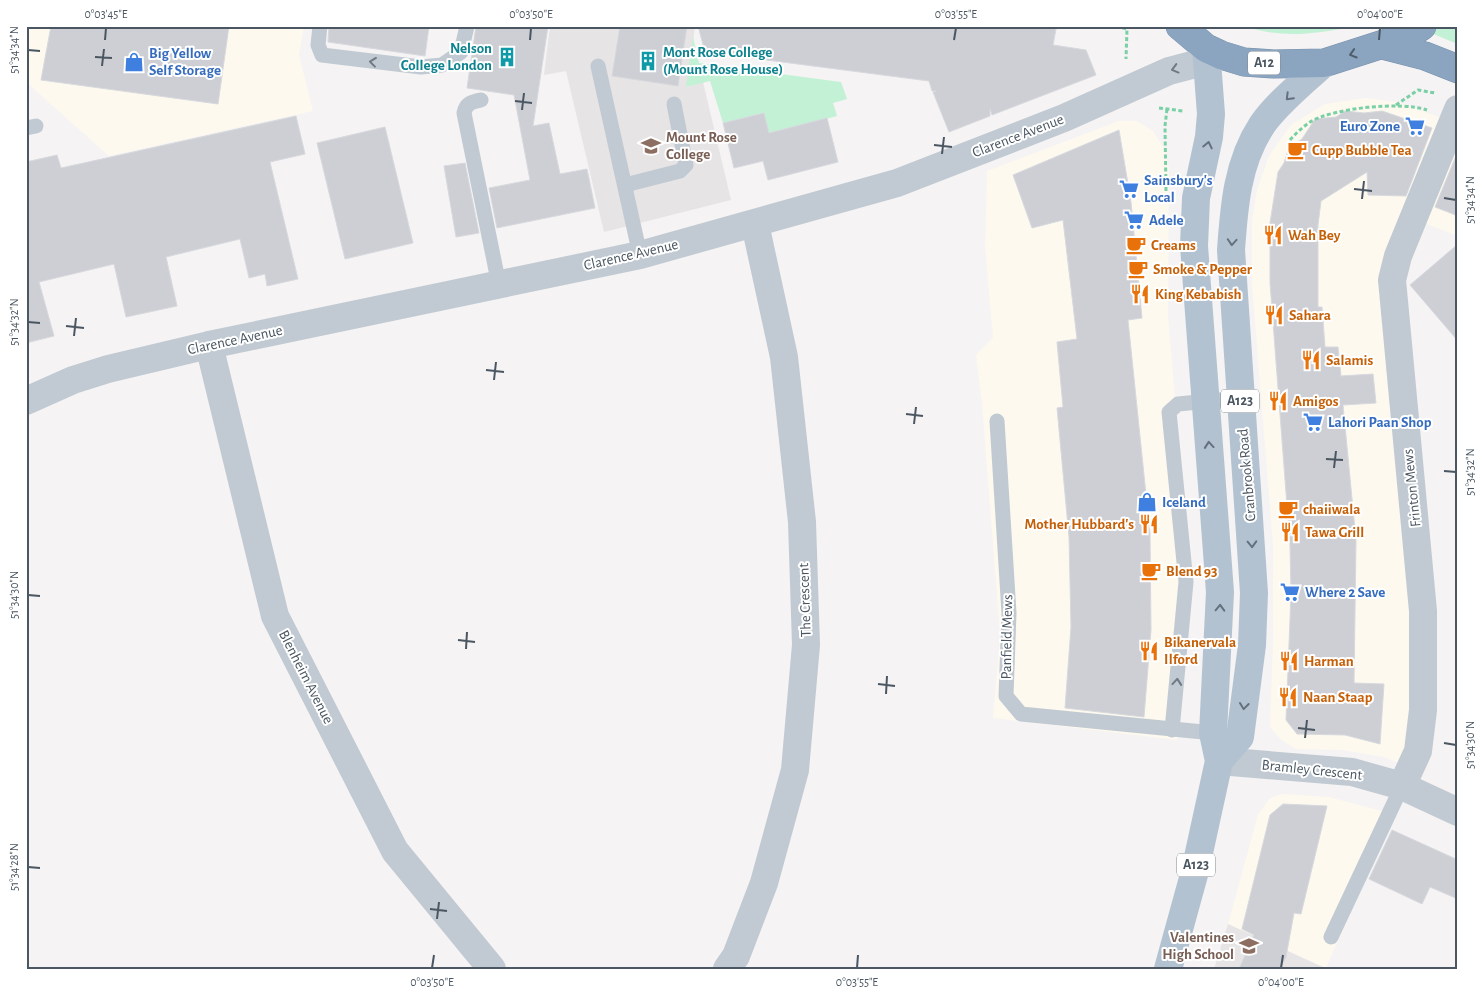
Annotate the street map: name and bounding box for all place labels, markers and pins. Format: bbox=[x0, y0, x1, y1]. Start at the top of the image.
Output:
place label: Nelson College London bbox=[401, 41, 492, 73]
place label: Mont Rose College (Mount Rose House) bbox=[663, 45, 783, 77]
place label: Big Yellow Self Storage bbox=[149, 46, 221, 78]
building icon: Nelson College London bbox=[496, 46, 518, 68]
building icon: Mont Rose College (Mount Rose House) bbox=[637, 50, 659, 72]
shop icon: Big Yellow Self Storage bbox=[123, 51, 145, 73]
supermarket icon: Euro Zone bbox=[1404, 115, 1426, 137]
place label: Euro Zone bbox=[1340, 119, 1400, 134]
place label: Mount Rose College bbox=[666, 130, 737, 162]
school or university icon: Mount Rose College bbox=[640, 135, 662, 157]
cafe icon: Cupp Bubble Tea bbox=[1286, 139, 1308, 161]
place label: Cupp Bubble Tea bbox=[1312, 143, 1412, 158]
place label: Sainsbury's Local bbox=[1144, 173, 1213, 205]
supermarket icon: Sainsbury's Local bbox=[1118, 178, 1140, 200]
supermarket icon: Adele bbox=[1123, 209, 1145, 231]
place label: Adele bbox=[1149, 213, 1184, 228]
restaurant icon: Wah Bey bbox=[1262, 224, 1284, 246]
place label: Wah Bey bbox=[1288, 228, 1341, 243]
cafe icon: Creams bbox=[1125, 234, 1147, 256]
place label: Creams bbox=[1151, 238, 1196, 253]
cafe icon: Smoke & Pepper bbox=[1127, 258, 1149, 280]
place label: Smoke & Pepper bbox=[1153, 262, 1253, 277]
restaurant icon: King Kebabish bbox=[1129, 283, 1151, 305]
place label: King Kebabish bbox=[1155, 287, 1241, 302]
restaurant icon: Sahara bbox=[1263, 304, 1285, 326]
place label: Sahara bbox=[1289, 308, 1331, 323]
restaurant icon: Salamis bbox=[1300, 349, 1322, 371]
place label: Salamis bbox=[1326, 353, 1374, 368]
restaurant icon: Amigos bbox=[1267, 390, 1289, 412]
place label: Amigos bbox=[1293, 394, 1339, 409]
supermarket icon: Lahori Paan Shop bbox=[1302, 411, 1324, 433]
place label: Lahori Paan Shop bbox=[1328, 415, 1432, 430]
shop icon: Iceland bbox=[1136, 491, 1158, 513]
place label: Iceland bbox=[1162, 495, 1206, 510]
cafe icon: chaiiwala bbox=[1277, 498, 1299, 520]
place label: chaiiwala bbox=[1303, 502, 1360, 517]
restaurant icon: Mother Hubbard's bbox=[1138, 513, 1160, 535]
place label: Mother Hubbard's bbox=[1024, 517, 1134, 532]
restaurant icon: Tawa Grill bbox=[1279, 521, 1301, 543]
place label: Tawa Grill bbox=[1305, 525, 1364, 540]
cafe icon: Blend 93 bbox=[1140, 560, 1162, 582]
place label: Blend 93 bbox=[1166, 564, 1218, 579]
supermarket icon: Where 2 Save bbox=[1279, 581, 1301, 603]
place label: Where 2 Save bbox=[1305, 585, 1385, 600]
place label: Bikanervala Ilford bbox=[1164, 635, 1236, 667]
restaurant icon: Bikanervala Ilford bbox=[1138, 640, 1160, 662]
restaurant icon: Harman bbox=[1278, 650, 1300, 672]
place label: Harman bbox=[1304, 654, 1354, 669]
restaurant icon: Naan Staap bbox=[1277, 686, 1299, 708]
place label: Naan Staap bbox=[1303, 690, 1373, 705]
place label: Valentines High School bbox=[1162, 930, 1234, 962]
school or university icon: Valentines High School bbox=[1238, 935, 1260, 957]

